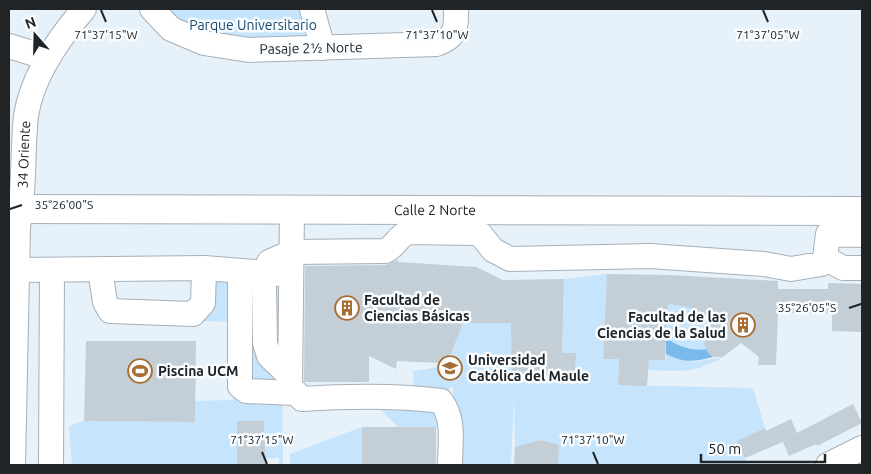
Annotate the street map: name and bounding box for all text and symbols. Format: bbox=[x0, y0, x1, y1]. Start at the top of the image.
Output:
north arrow bbox=[10, 10, 60, 60]
text: N bbox=[23, 13, 38, 32]
park label: Parque Universitario bbox=[189, 17, 317, 33]
text: 71°37'15"W bbox=[74, 28, 138, 41]
text: 71°37'10"W bbox=[405, 28, 469, 41]
text: 71°37'05"W bbox=[736, 28, 800, 41]
street label: Pasaje 2½ Norte bbox=[259, 39, 363, 57]
street label: 34 Oriente bbox=[14, 120, 33, 189]
text: 35°26'00"S bbox=[35, 198, 93, 211]
street label: Calle 2 Norte bbox=[394, 202, 476, 218]
place label: Facultad de Ciencias Básicas bbox=[364, 292, 470, 324]
building icon: Facultad de Ciencias Básicas bbox=[334, 295, 360, 321]
text: 35°26'05"S bbox=[778, 301, 836, 314]
place label: Facultad de las Ciencias de la Salud bbox=[597, 309, 726, 341]
building icon: Facultad de las Ciencias de la Salud bbox=[730, 312, 756, 338]
place label: Universidad Católica del Maule bbox=[468, 352, 589, 384]
school or university icon: Universidad Católica del Maule bbox=[437, 355, 463, 381]
sports icon: Piscina UCM bbox=[127, 358, 153, 384]
place label: Piscina UCM bbox=[158, 363, 238, 379]
scale bar bbox=[701, 432, 825, 464]
text: 71°37'15"W bbox=[230, 433, 294, 446]
text: 71°37'10"W bbox=[561, 433, 625, 446]
text: 50 m bbox=[708, 440, 741, 457]

